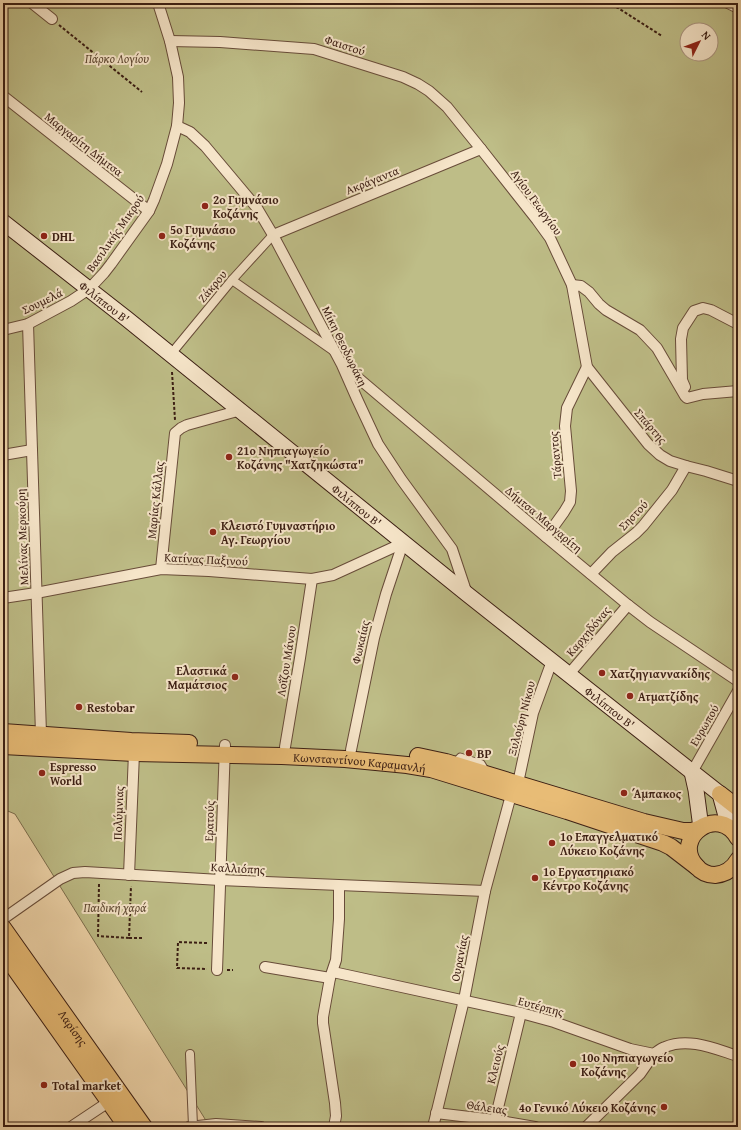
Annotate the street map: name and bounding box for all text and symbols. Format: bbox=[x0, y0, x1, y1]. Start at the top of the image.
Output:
north arrow bbox=[679, 22, 719, 62]
text: N bbox=[698, 27, 715, 44]
street label: Φαιστού bbox=[323, 30, 367, 60]
park label: Πάρκο Λογίου bbox=[84, 50, 149, 67]
street label: Μαργαρίτη Δήμτσα bbox=[41, 108, 127, 180]
street label: Ακράγαντα bbox=[343, 161, 402, 198]
street label: Αγίου Γεωργίου bbox=[507, 166, 567, 238]
street label: Βασιλικής Μικρού bbox=[82, 191, 148, 275]
place label: 2o Γυμνάσιο Κοζάνης bbox=[213, 191, 279, 222]
marker: 2o Γυμνάσιο Κοζάνης bbox=[200, 201, 210, 211]
place label: 5o Γυμνάσιο Κοζάνης bbox=[170, 221, 236, 252]
place label: DHL bbox=[52, 228, 75, 245]
marker: DHL bbox=[39, 231, 49, 241]
marker: 5o Γυμνάσιο Κοζάνης bbox=[157, 231, 167, 241]
street label: Ζάκρου bbox=[193, 266, 231, 306]
street label: Φιλίππου Β' bbox=[76, 276, 133, 327]
street label: Σουμελά bbox=[19, 284, 66, 318]
street label: Μίκη Θεοδωράκη bbox=[318, 303, 372, 389]
street label: Σπάρτης bbox=[631, 405, 671, 447]
street label: Τάραντος bbox=[544, 431, 566, 479]
place label: 21ο Νηπιαγωγείο Κοζάνης "Χατζηκώστα" bbox=[237, 442, 364, 473]
marker: 21ο Νηπιαγωγείο Κοζάνης "Χατζηκώστα" bbox=[224, 452, 234, 462]
street label: Μαρίας Κάλλας bbox=[142, 460, 168, 540]
street label: Φιλίππου Β' bbox=[328, 480, 385, 530]
street label: Δήμτσα Μαργαρίτη bbox=[502, 482, 586, 556]
street label: Μελίνας Μερκούρη bbox=[12, 488, 32, 586]
street label: Σηστού bbox=[614, 496, 652, 534]
place label: Κλειστό Γυμναστήριο Αγ. Γεωργίου bbox=[221, 517, 335, 548]
marker: Κλειστό Γυμναστήριο Αγ. Γεωργίου bbox=[208, 527, 218, 537]
street label: Κατίνας Παξινού bbox=[164, 548, 248, 570]
street label: Καρχηδόνας bbox=[562, 602, 614, 660]
street label: Φωκαίας bbox=[347, 618, 373, 666]
street label: Λοΐζου Μάνου bbox=[272, 624, 300, 698]
place label: Ελαστικά Μαμάτσιος bbox=[167, 662, 227, 693]
place label: Χατζηγιαννακίδης bbox=[610, 665, 710, 682]
marker: Χατζηγιαννακίδης bbox=[597, 668, 607, 678]
marker: Ελαστικά Μαμάτσιος bbox=[230, 672, 240, 682]
street label: Ξυλούρη Νίκου bbox=[503, 679, 539, 757]
street label: Φιλίππου Β' bbox=[581, 682, 639, 732]
place label: Ατματζίδης bbox=[638, 688, 699, 705]
marker: Ατματζίδης bbox=[625, 691, 635, 701]
place label: Restobar bbox=[87, 699, 135, 716]
street label: Ευρωπού bbox=[685, 701, 723, 749]
marker: Restobar bbox=[74, 702, 84, 712]
place label: BP bbox=[477, 745, 491, 762]
street label: Κωνσταντίνου Καραμανλή bbox=[293, 748, 427, 777]
marker: BP bbox=[464, 748, 474, 758]
place label: Espresso World bbox=[50, 758, 97, 789]
marker: Espresso World bbox=[37, 768, 47, 778]
place label: Άμπακος bbox=[632, 785, 682, 802]
street label: Πολύμνιας bbox=[109, 786, 127, 840]
marker: Άμπακος bbox=[619, 788, 629, 798]
street label: Ερατούς bbox=[200, 800, 218, 842]
place label: 1ο Επαγγελματικό Λύκειο Κοζάνης bbox=[560, 828, 658, 859]
marker: 1ο Επαγγελματικό Λύκειο Κοζάνης bbox=[547, 838, 557, 848]
street label: Καλλιόπης bbox=[210, 858, 266, 878]
place label: 1ο Εργαστηριακό Κέντρο Κοζάνης bbox=[543, 863, 634, 894]
marker: 1ο Εργαστηριακό Κέντρο Κοζάνης bbox=[530, 873, 540, 883]
park label: Παιδική χαρά bbox=[83, 899, 147, 916]
street label: Ουρανίας bbox=[446, 933, 472, 983]
street label: Ευτέρπης bbox=[516, 992, 566, 1020]
street label: Λαρίσης bbox=[55, 1006, 92, 1049]
street label: Κλειούς bbox=[482, 1043, 508, 1085]
place label: 10ο Νηπιαγωγείο Κοζάνης bbox=[581, 1049, 673, 1080]
marker: 10ο Νηπιαγωγείο Κοζάνης bbox=[568, 1059, 578, 1069]
place label: Total market bbox=[52, 1077, 121, 1094]
marker: Total market bbox=[39, 1080, 49, 1090]
street label: Θάλειας bbox=[466, 1096, 508, 1118]
place label: 4ο Γενικό Λύκειο Κοζάνης bbox=[519, 1099, 656, 1116]
marker: 4ο Γενικό Λύκειο Κοζάνης bbox=[659, 1102, 669, 1112]

